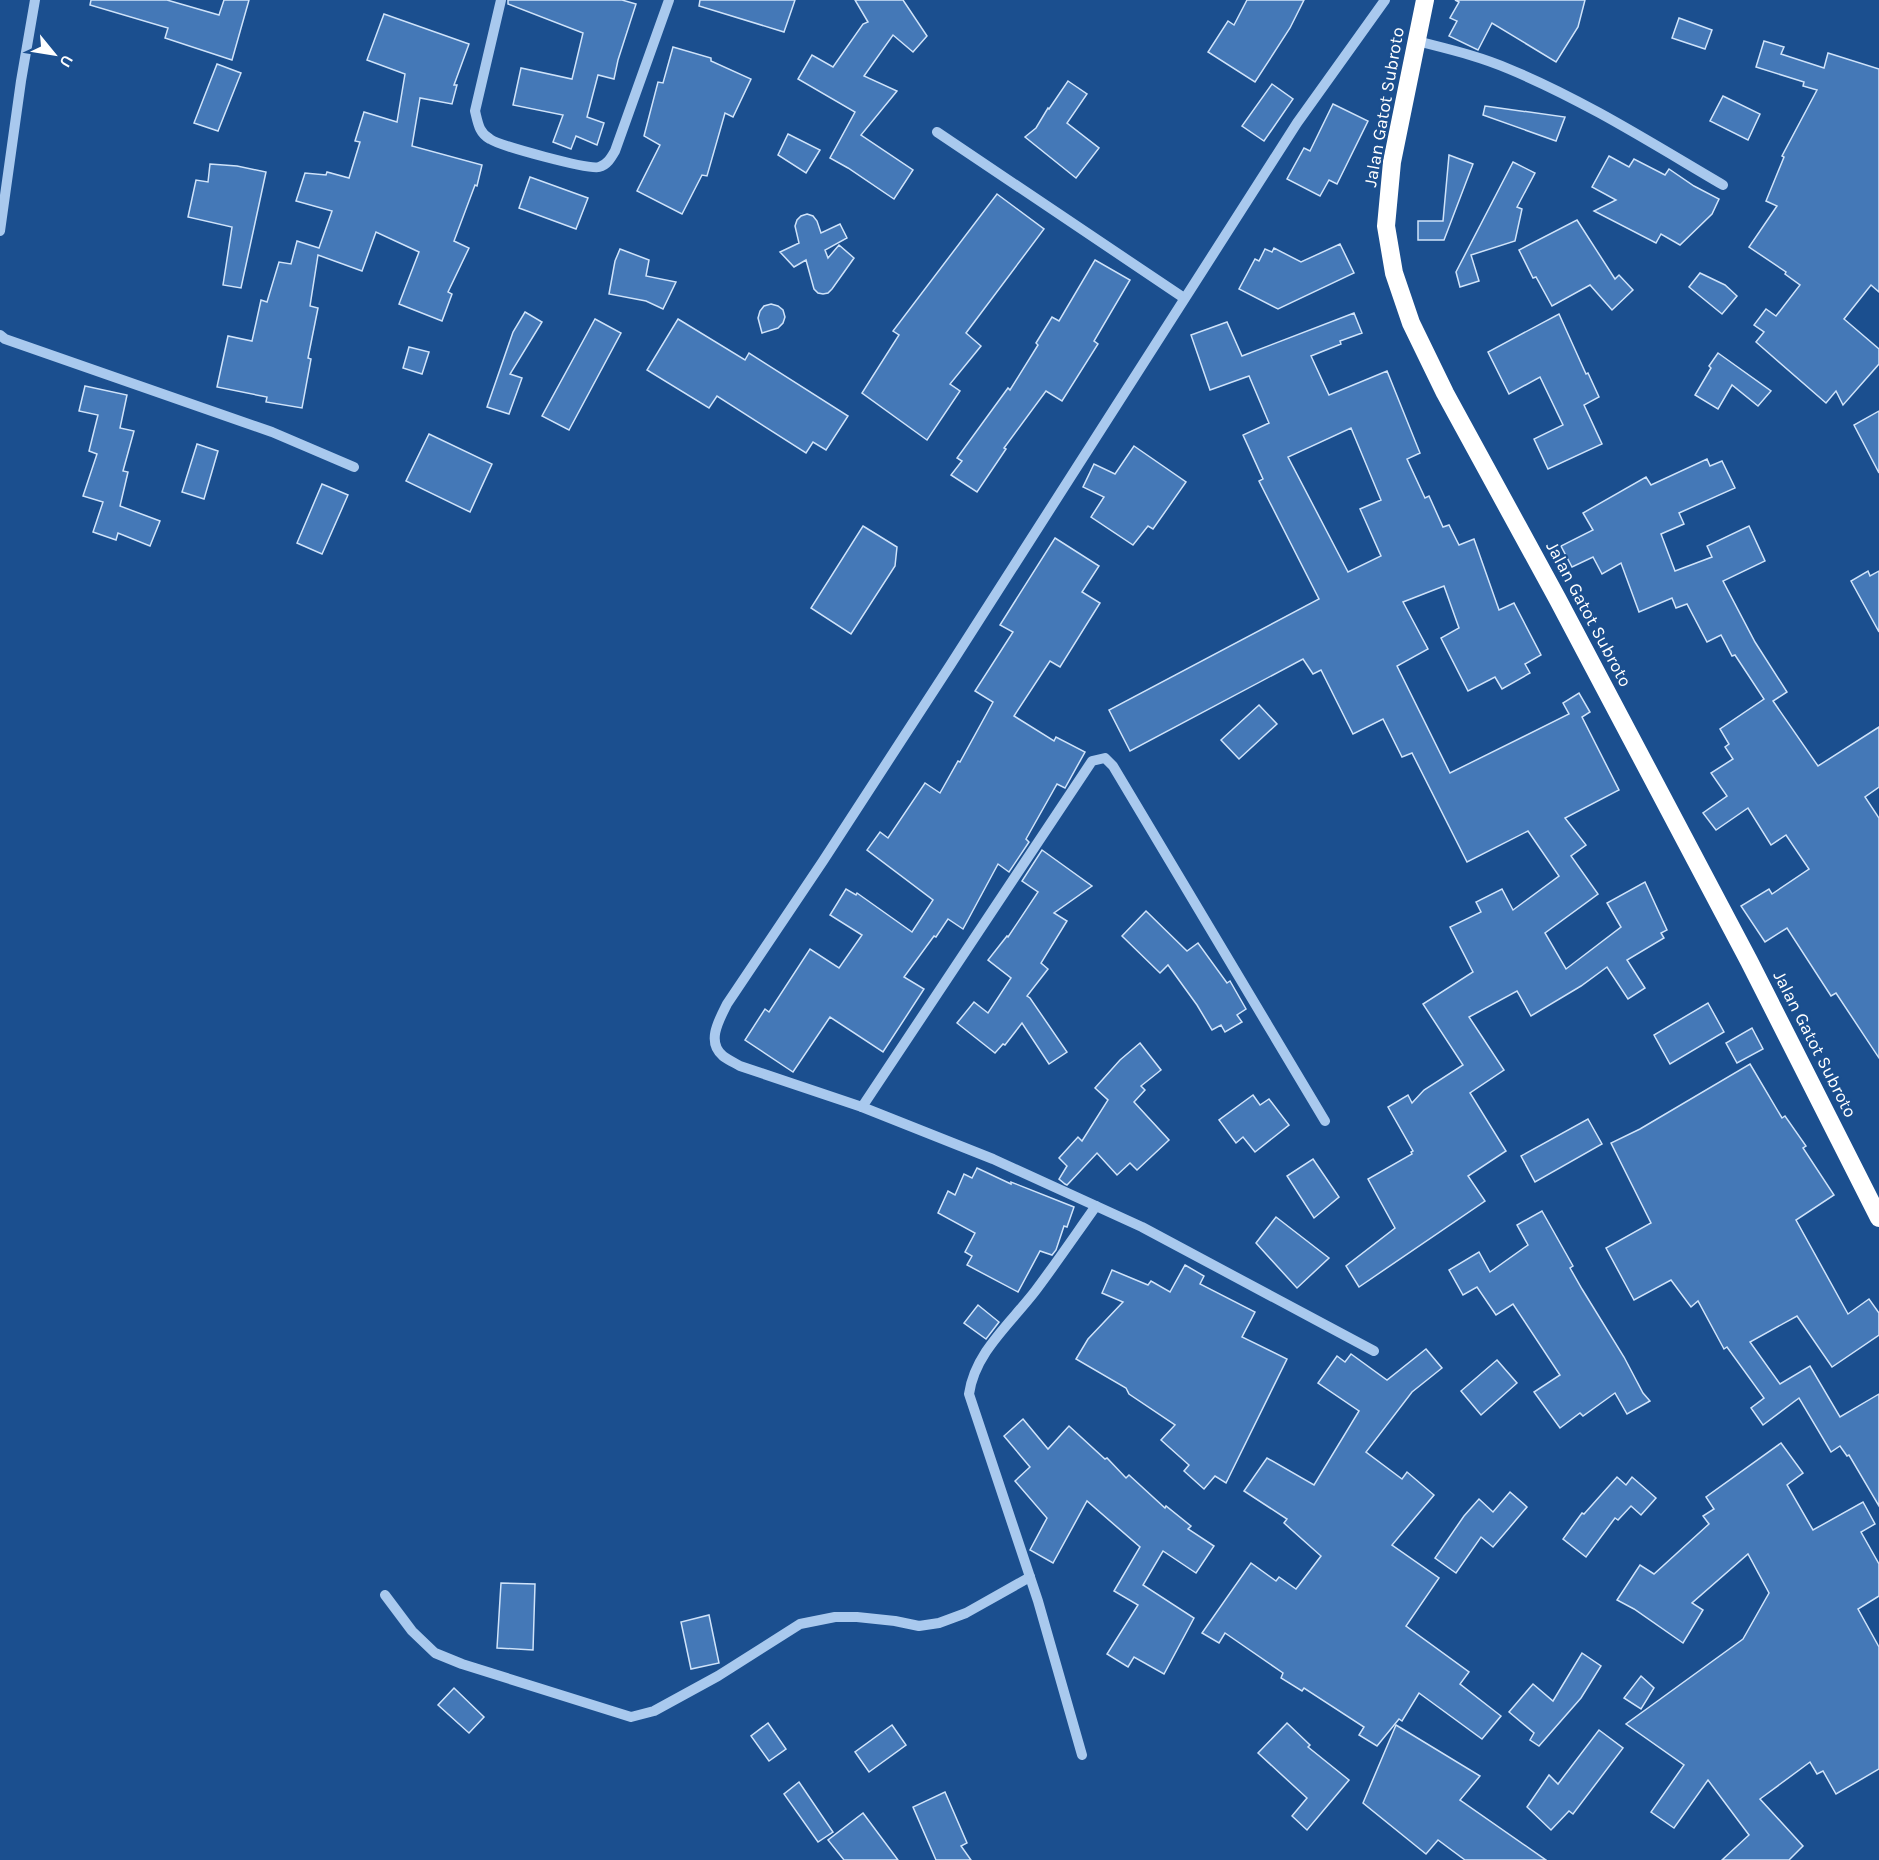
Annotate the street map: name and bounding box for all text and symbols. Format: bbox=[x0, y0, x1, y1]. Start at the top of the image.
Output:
north arrow bbox=[24, 24, 84, 84]
street label: Jalan Gatot Subroto bbox=[1359, 25, 1409, 189]
text: U bbox=[56, 52, 78, 71]
street label: Jalan Gatot Subroto bbox=[1541, 537, 1637, 691]
street label: Jalan Gatot Subroto bbox=[1768, 967, 1862, 1121]

